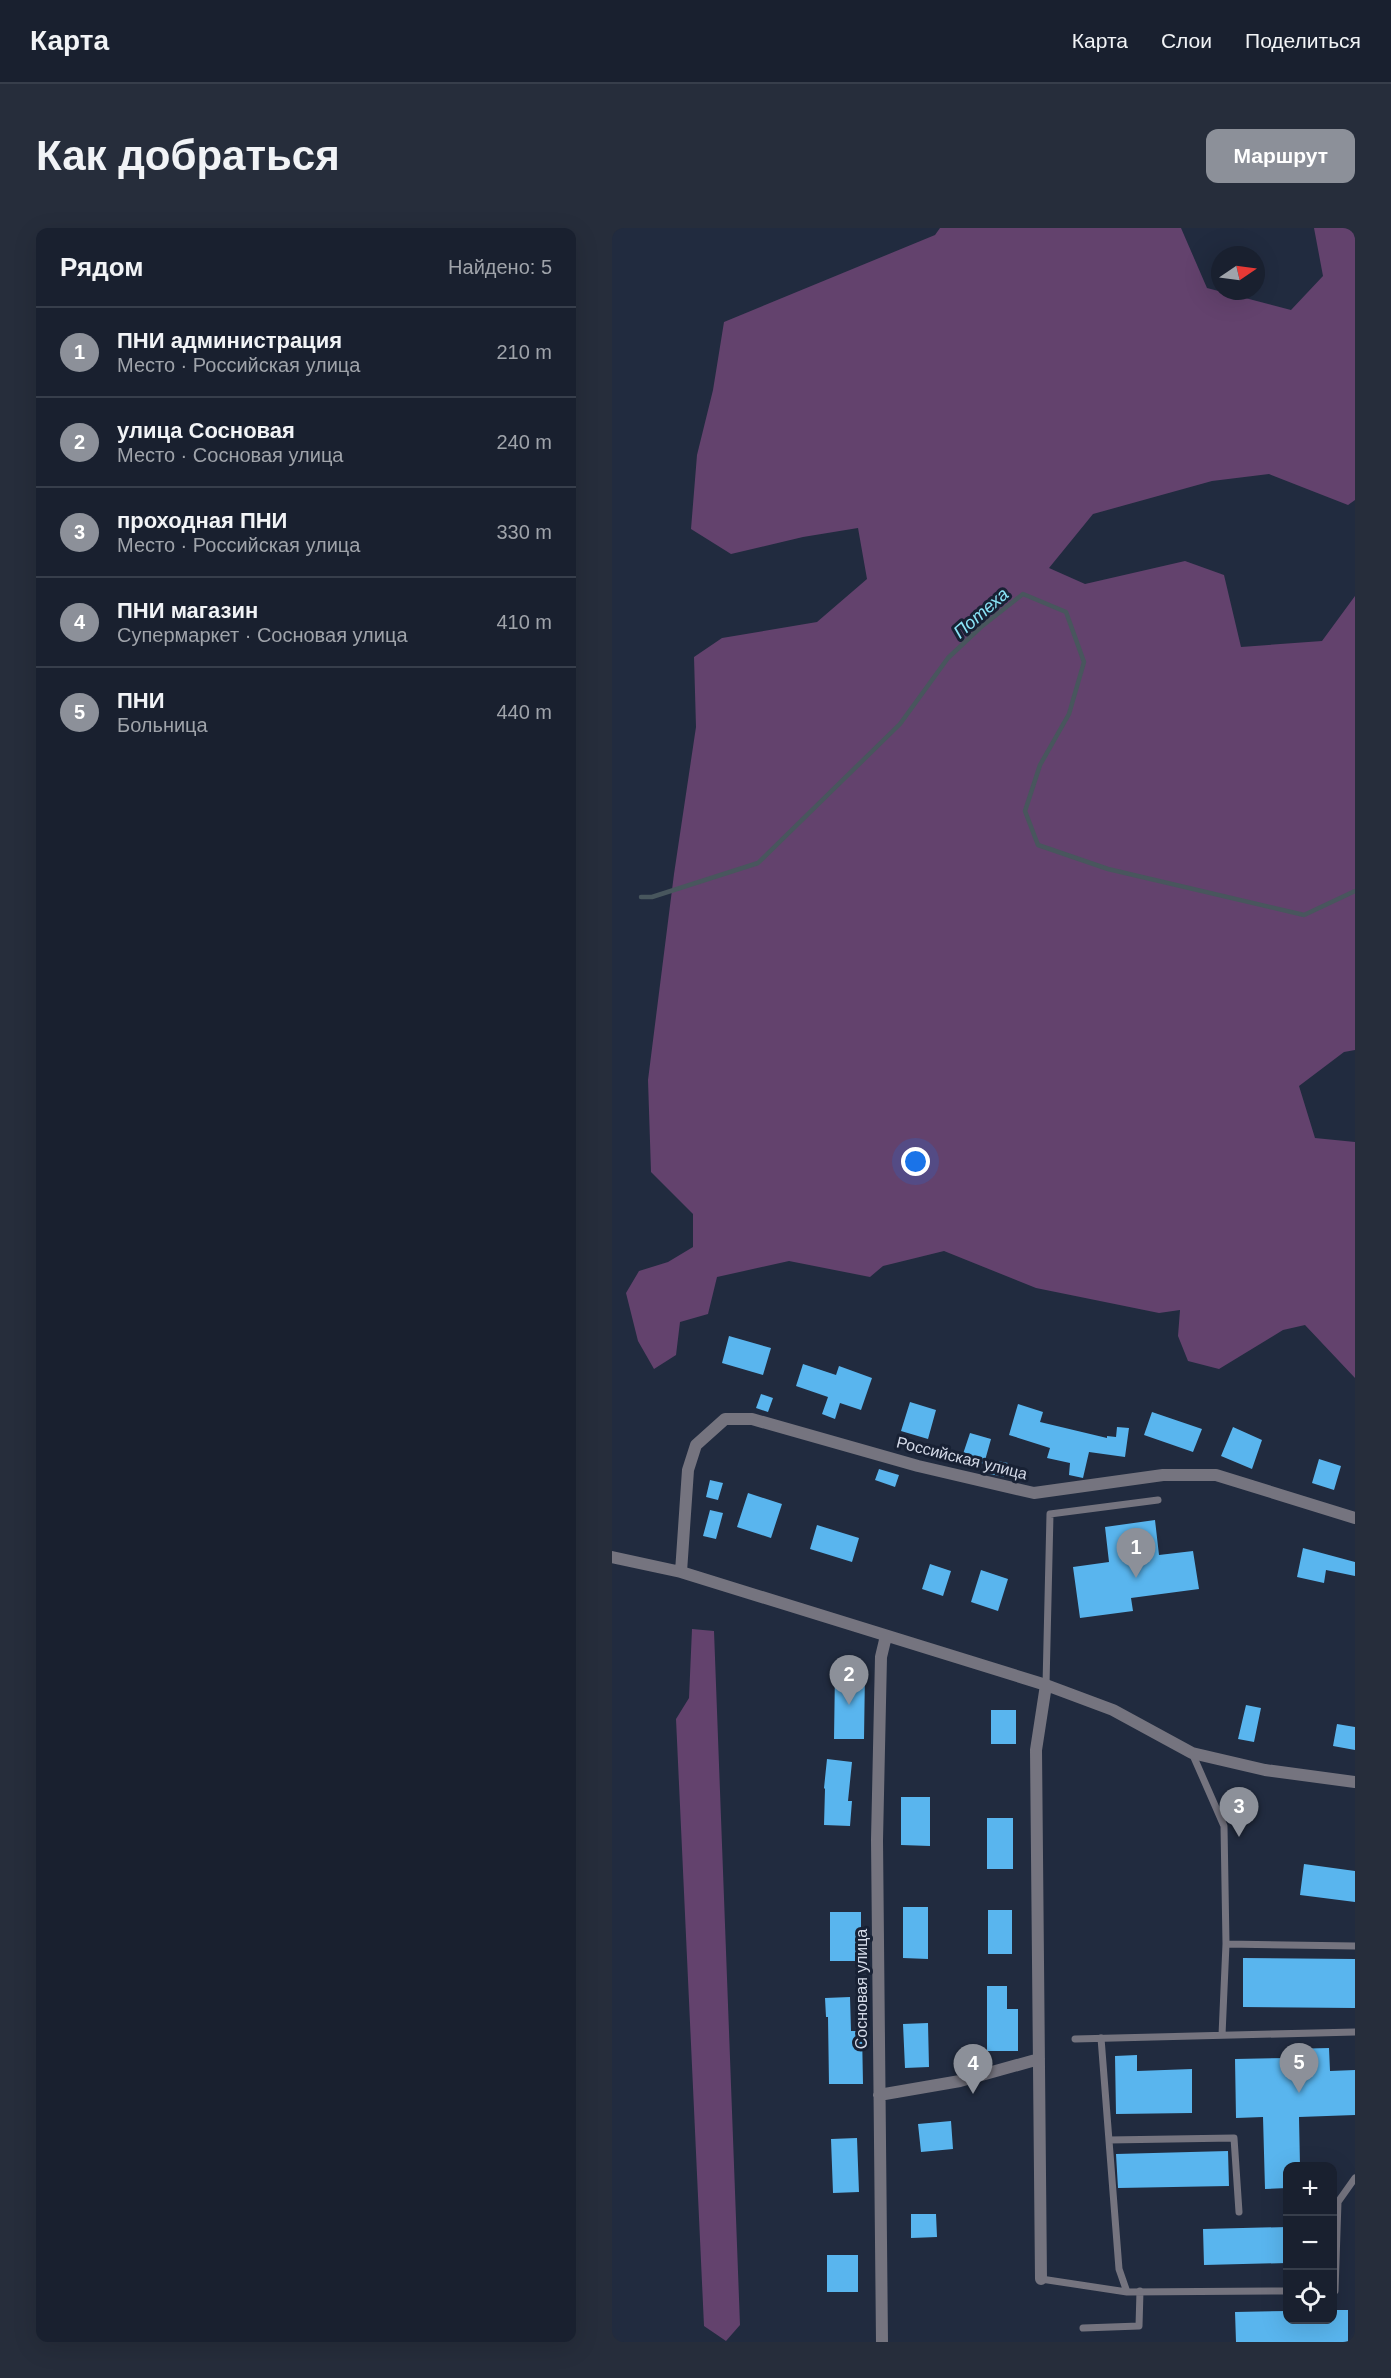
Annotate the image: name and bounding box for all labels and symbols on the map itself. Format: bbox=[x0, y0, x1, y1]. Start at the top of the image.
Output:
north arrow bbox=[1211, 246, 1265, 300]
water label: Потеха bbox=[950, 584, 1012, 642]
your location bbox=[901, 1147, 930, 1176]
street label: Российская улица bbox=[895, 1434, 1029, 1482]
pin: 1 bbox=[1116, 1528, 1156, 1578]
pin: 2 bbox=[830, 1656, 868, 1705]
pin: 3 bbox=[1220, 1788, 1258, 1837]
street label: Сосновая улица bbox=[853, 1929, 870, 2049]
pin: 4 bbox=[954, 2044, 992, 2094]
pin: 5 bbox=[1280, 2044, 1318, 2093]

